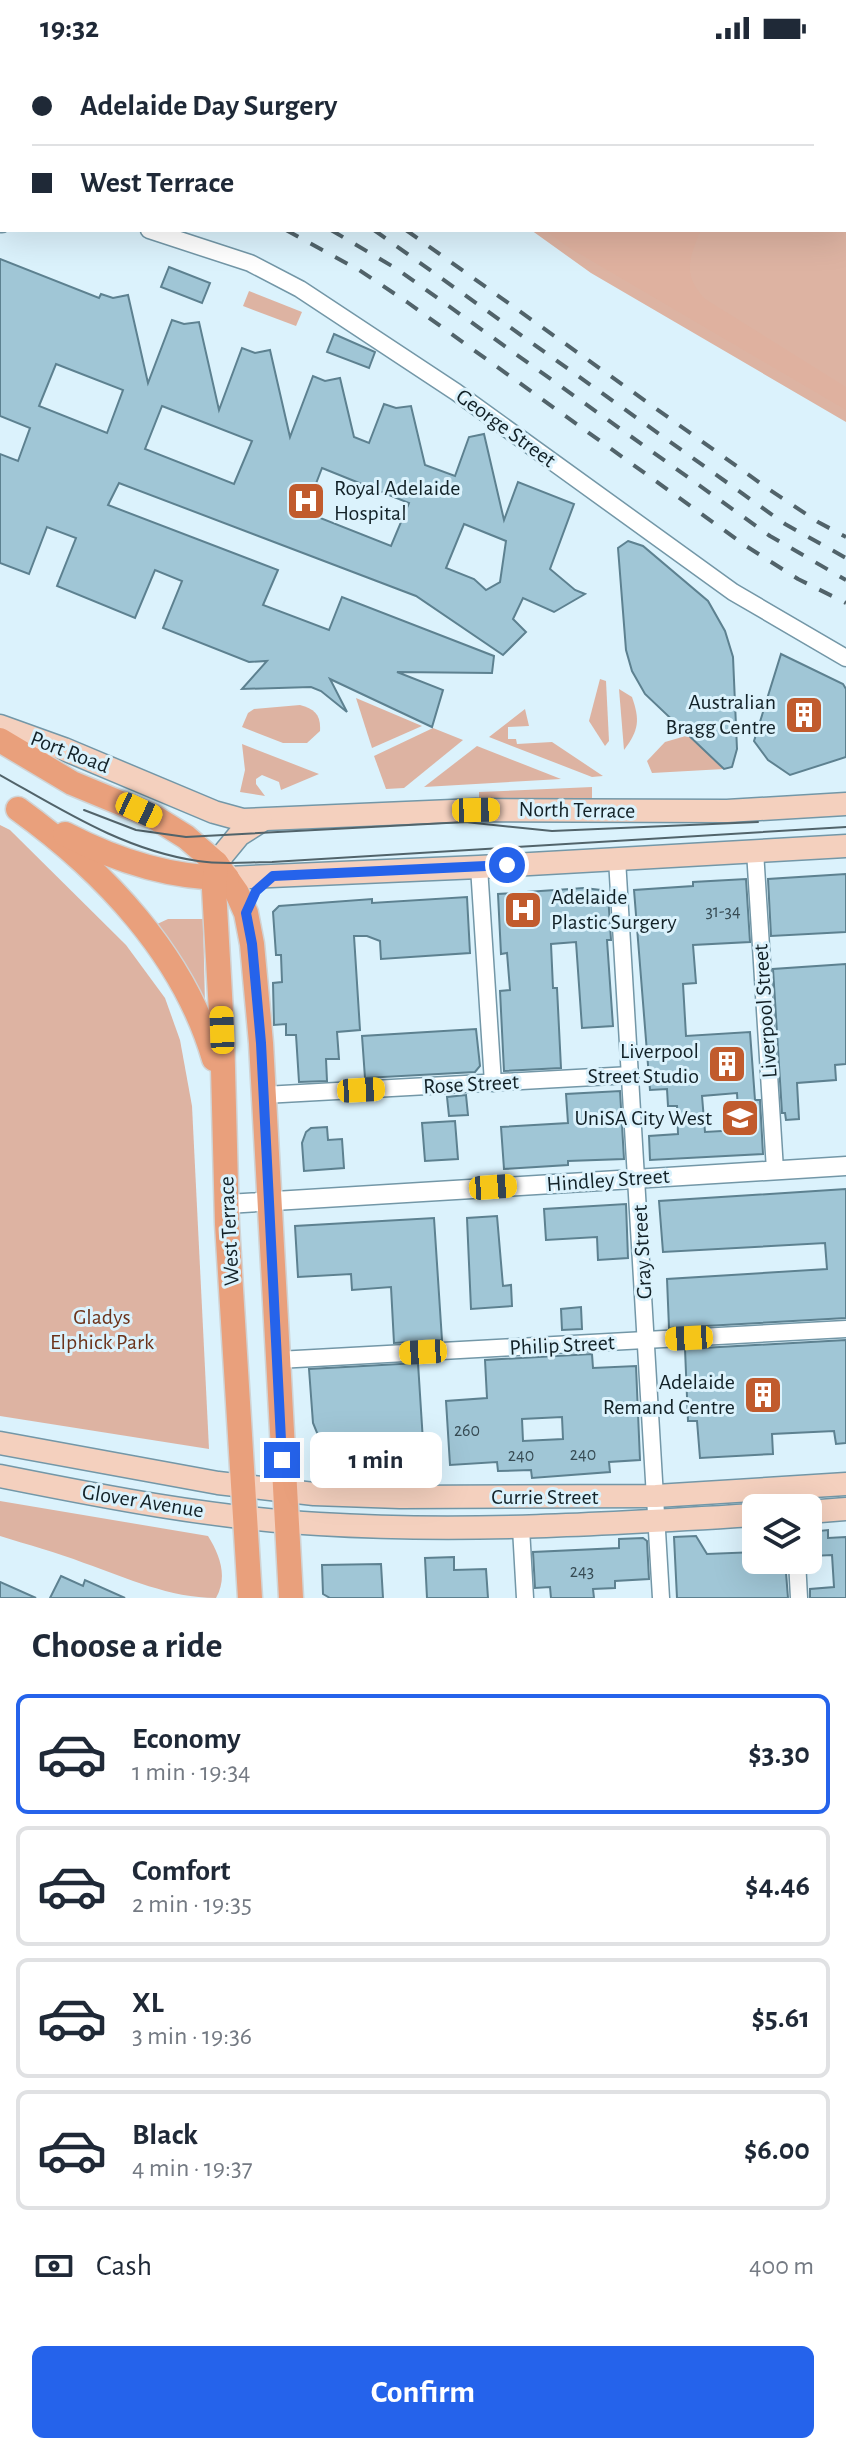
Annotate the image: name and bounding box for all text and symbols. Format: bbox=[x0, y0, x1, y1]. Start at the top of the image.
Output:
text: 19:32 bbox=[40, 13, 99, 43]
text: Adelaide Day Surgery bbox=[80, 91, 337, 121]
text: West Terrace bbox=[80, 168, 234, 198]
street label: George Street bbox=[452, 385, 560, 471]
place label: Royal Adelaide Hospital bbox=[334, 477, 461, 524]
hospital icon: Royal Adelaide Hospital bbox=[285, 480, 327, 522]
place label: Australian Bragg Centre bbox=[666, 691, 776, 738]
building icon: Australian Bragg Centre bbox=[783, 694, 825, 736]
street label: Port Road bbox=[27, 727, 113, 777]
car bbox=[112, 789, 166, 831]
car bbox=[452, 798, 500, 822]
street label: North Terrace bbox=[519, 798, 635, 822]
route start bbox=[489, 847, 525, 883]
place label: Adelaide Plastic Surgery bbox=[551, 886, 677, 933]
hospital icon: Adelaide Plastic Surgery bbox=[502, 889, 544, 931]
house number: 31-34 bbox=[705, 903, 741, 921]
street label: Liverpool Street bbox=[749, 943, 781, 1079]
car bbox=[209, 1006, 235, 1054]
place label: Liverpool Street Studio bbox=[587, 1040, 699, 1087]
building icon: Liverpool Street Studio bbox=[706, 1043, 748, 1085]
street label: Rose Street bbox=[423, 1071, 519, 1097]
car bbox=[336, 1077, 386, 1103]
school or university icon: UniSA City West bbox=[719, 1097, 761, 1139]
place label: UniSA City West bbox=[574, 1107, 712, 1129]
street label: Hindley Street bbox=[546, 1165, 670, 1195]
car bbox=[468, 1173, 518, 1201]
street label: West Terrace bbox=[215, 1176, 243, 1286]
street label: Gray Street bbox=[629, 1204, 655, 1300]
park label: Gladys Elphick Park bbox=[50, 1306, 154, 1353]
car bbox=[664, 1325, 714, 1351]
street label: Philip Street bbox=[509, 1331, 615, 1359]
car bbox=[398, 1339, 448, 1365]
place label: Adelaide Remand Centre bbox=[603, 1371, 735, 1418]
building icon: Adelaide Remand Centre bbox=[742, 1374, 784, 1416]
house number: 260 bbox=[454, 1422, 480, 1440]
callout: 1 min bbox=[310, 1432, 442, 1488]
route end bbox=[264, 1442, 300, 1478]
house number: 240 bbox=[570, 1446, 596, 1464]
text: 1 min bbox=[349, 1447, 403, 1473]
house number: 240 bbox=[508, 1447, 534, 1465]
street label: Glover Avenue bbox=[81, 1481, 205, 1521]
street label: Currie Street bbox=[491, 1486, 599, 1508]
map controls bbox=[742, 1494, 822, 1574]
button: layers bbox=[742, 1494, 822, 1574]
house number: 243 bbox=[570, 1563, 594, 1581]
text: Choose a ride bbox=[32, 1628, 222, 1664]
icon: car bbox=[36, 1718, 108, 1790]
text: Economy bbox=[132, 1724, 241, 1754]
text: $3.30 bbox=[748, 1739, 810, 1769]
text: 1 min · 19:34 bbox=[132, 1759, 251, 1785]
icon: car bbox=[36, 1850, 108, 1922]
text: Comfort bbox=[132, 1856, 231, 1886]
text: $4.46 bbox=[745, 1871, 810, 1901]
text: 2 min · 19:35 bbox=[132, 1891, 252, 1917]
icon: car bbox=[36, 1982, 108, 2054]
text: XL bbox=[132, 1988, 164, 2018]
text: $5.61 bbox=[751, 2003, 810, 2033]
text: 3 min · 19:36 bbox=[132, 2023, 252, 2049]
icon: car bbox=[36, 2114, 108, 2186]
text: Black bbox=[132, 2120, 198, 2150]
text: $6.00 bbox=[744, 2135, 810, 2165]
text: 4 min · 19:37 bbox=[132, 2155, 253, 2181]
icon: cash bbox=[32, 2244, 76, 2288]
text: Cash bbox=[96, 2251, 152, 2281]
text: 400 m bbox=[749, 2253, 814, 2279]
button: Confirm bbox=[32, 2346, 814, 2438]

